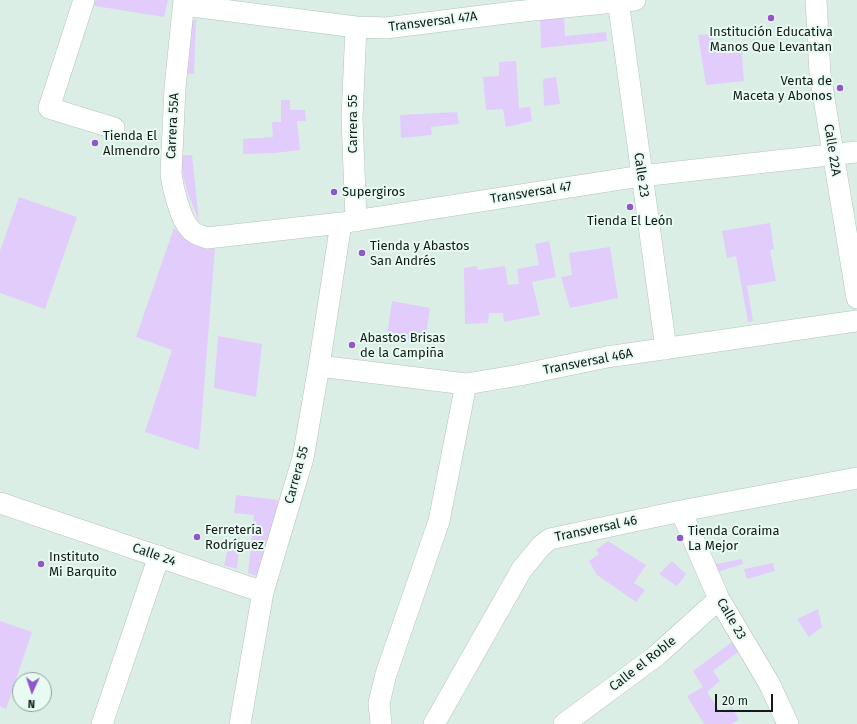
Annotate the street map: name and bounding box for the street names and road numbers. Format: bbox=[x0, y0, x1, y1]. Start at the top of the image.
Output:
street label: Transversal 47A bbox=[388, 9, 478, 35]
street label: Carrera 55A bbox=[163, 92, 183, 160]
street label: Carrera 55 bbox=[345, 95, 361, 153]
street label: Calle 22A bbox=[820, 123, 844, 177]
street label: Calle 23 bbox=[630, 152, 652, 198]
street label: Transversal 47 bbox=[489, 179, 573, 207]
street label: Transversal 46A bbox=[542, 346, 634, 378]
street label: Carrera 55 bbox=[282, 444, 312, 506]
street label: Transversal 46 bbox=[553, 513, 639, 545]
street label: Calle 24 bbox=[130, 540, 178, 570]
street label: Calle 23 bbox=[713, 596, 749, 642]
street label: Calle el Roble bbox=[607, 633, 679, 695]

